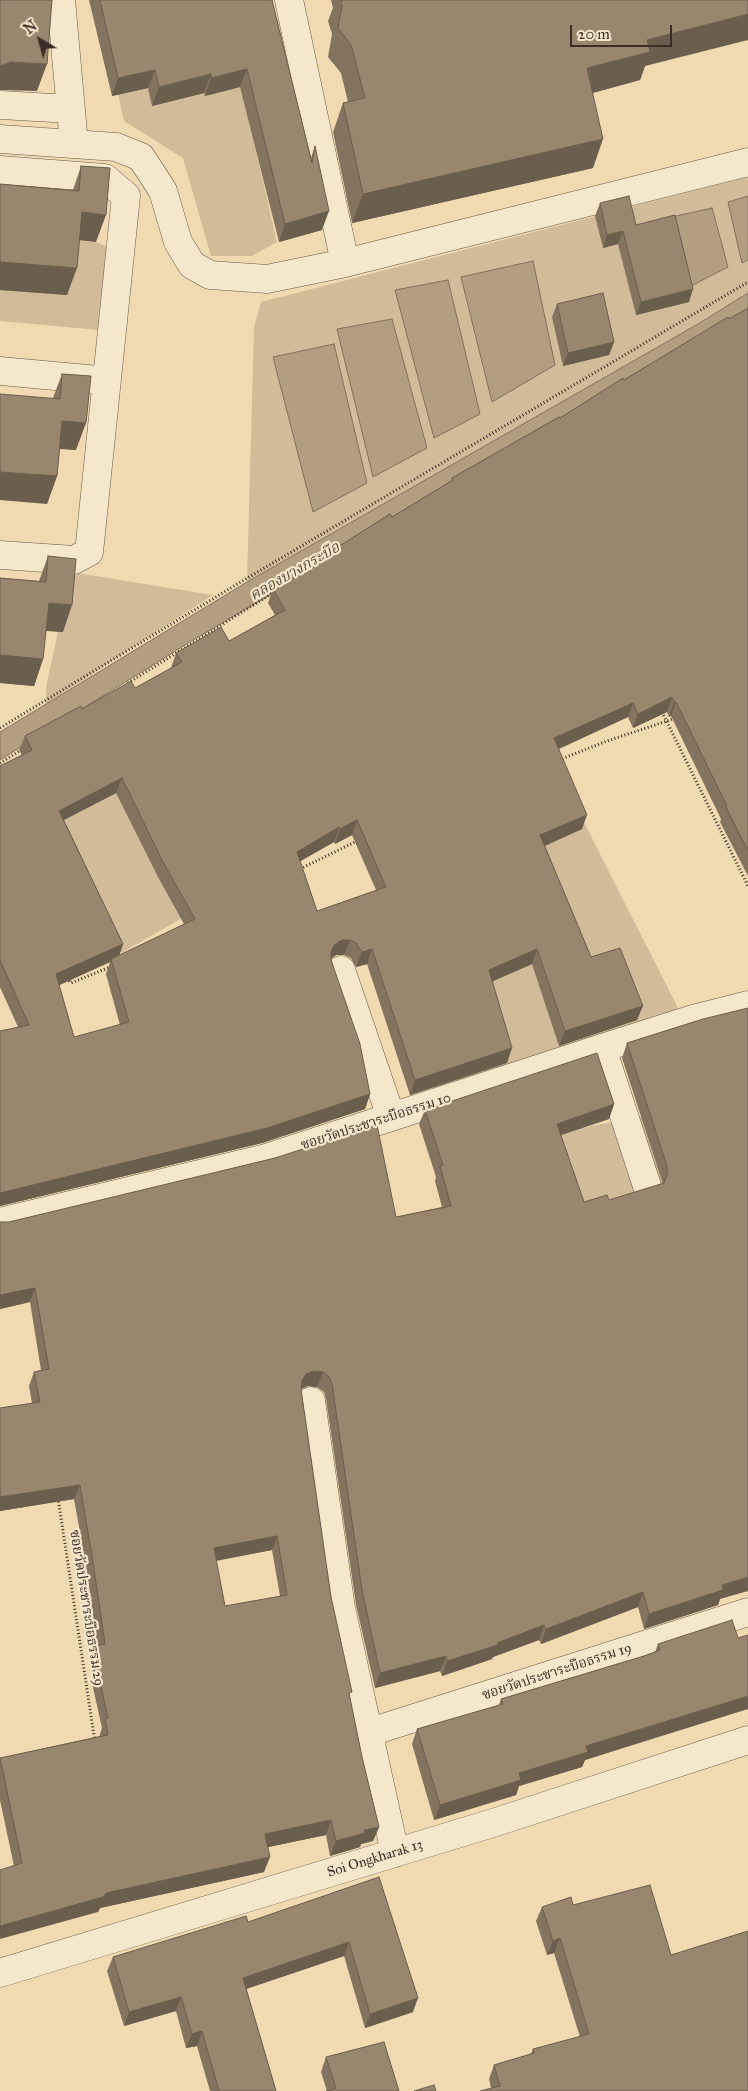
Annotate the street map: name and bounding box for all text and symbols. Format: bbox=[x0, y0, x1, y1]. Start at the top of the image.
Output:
north arrow bbox=[15, 15, 65, 65]
scale bar bbox=[573, 15, 676, 47]
text: N bbox=[21, 17, 41, 38]
text: 20 m bbox=[578, 25, 610, 43]
water label: คลองบางกระบือ bbox=[247, 539, 343, 605]
street label: ซอยวัดประชาระบือธรรม 10 bbox=[299, 1090, 453, 1154]
street label: ซอยวัดประชาระบือธรรม 29 bbox=[65, 1529, 107, 1687]
street label: ซอยวัดประชาระบือธรรม 19 bbox=[480, 1640, 634, 1704]
street label: Soi Ongkharak 13 bbox=[325, 1837, 425, 1881]

